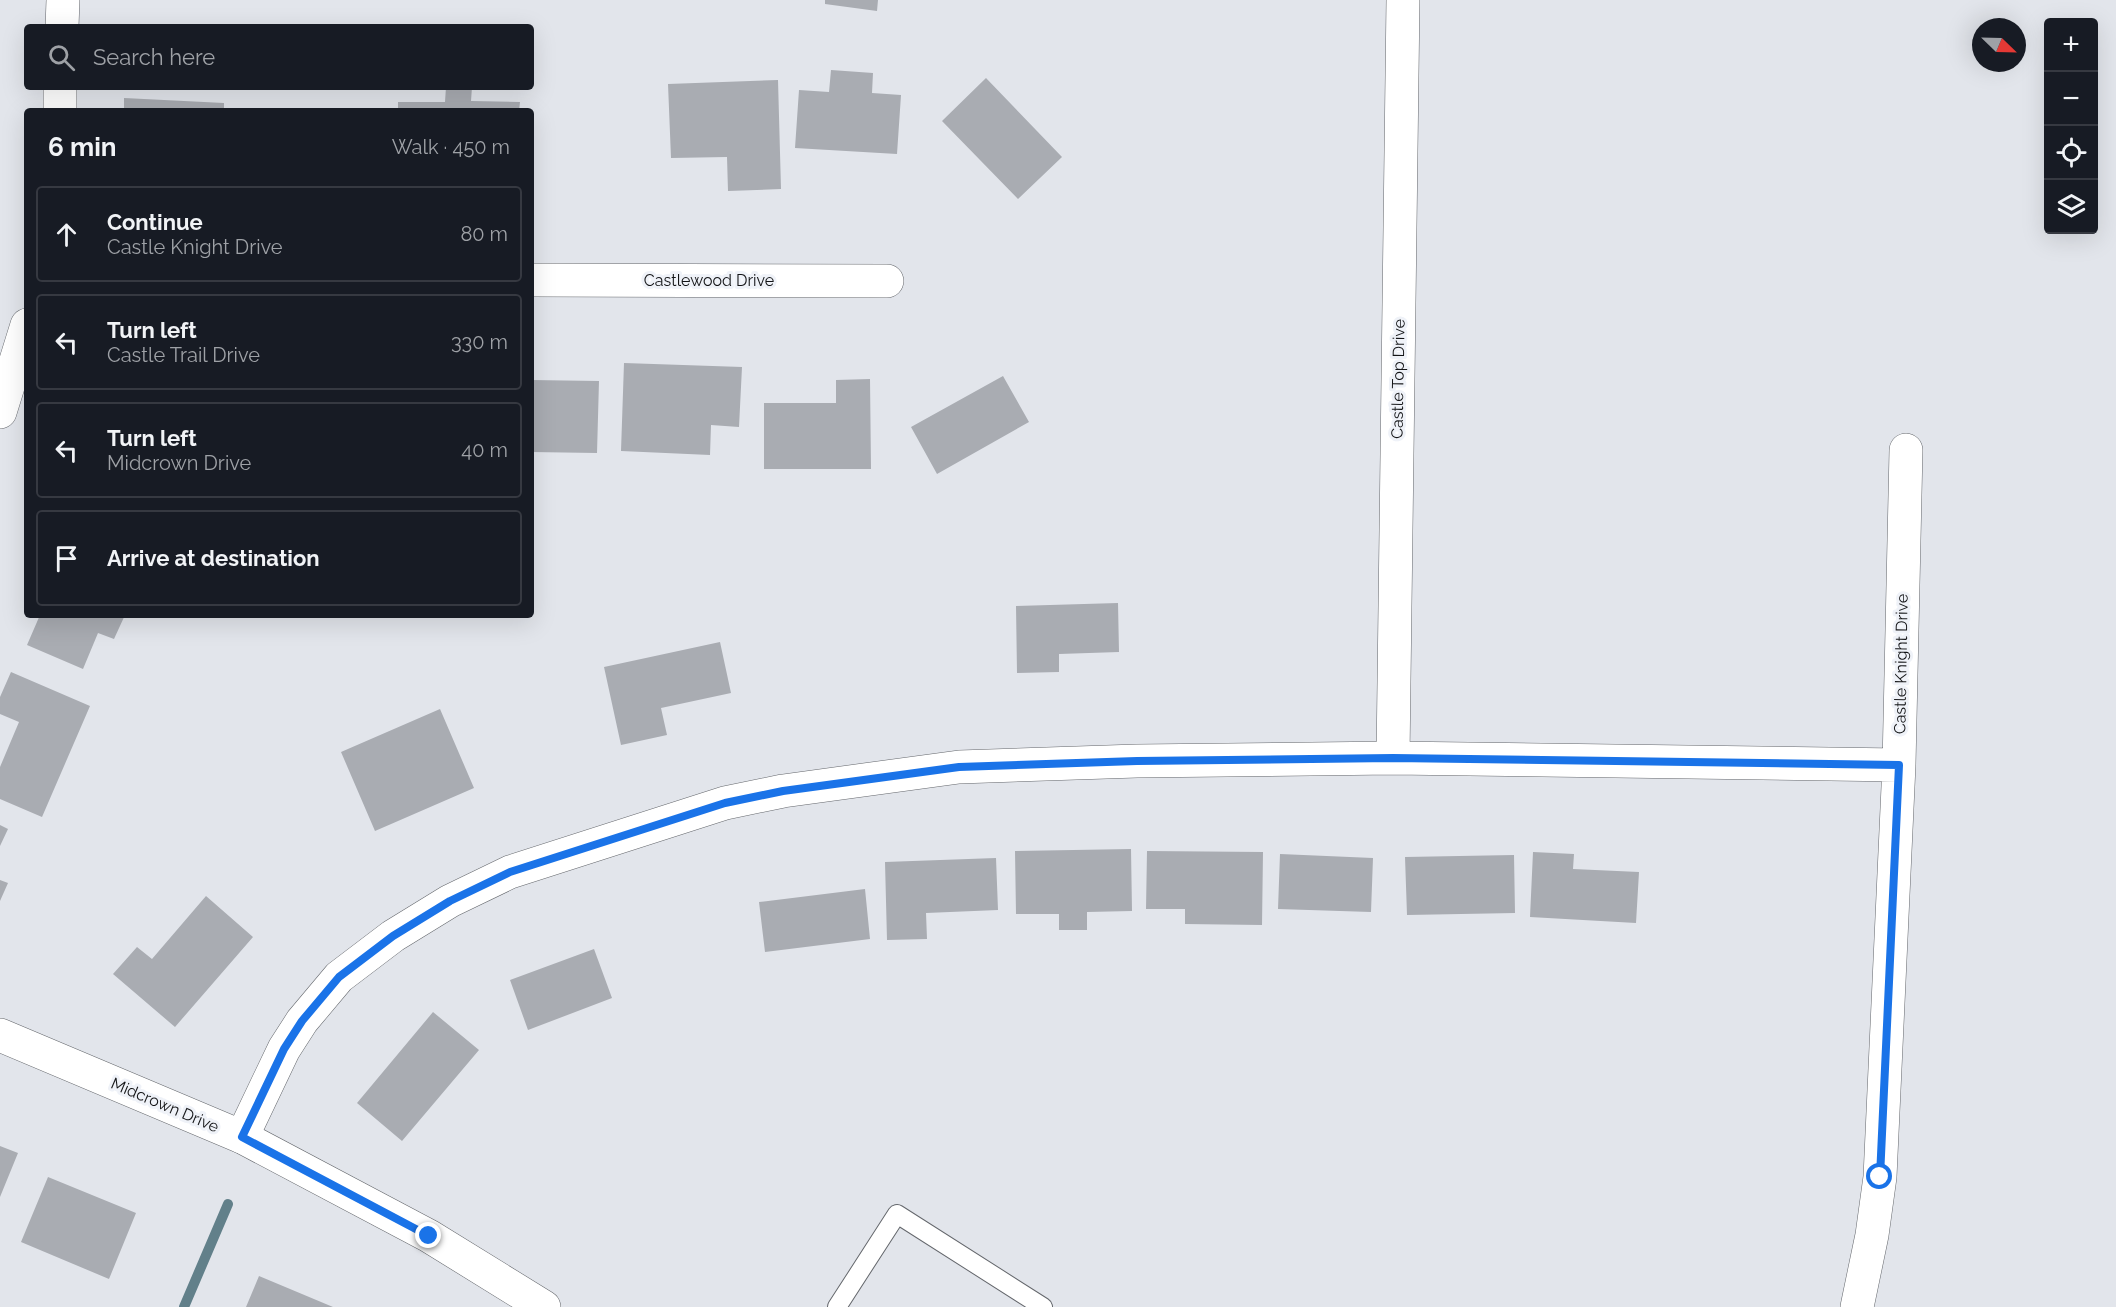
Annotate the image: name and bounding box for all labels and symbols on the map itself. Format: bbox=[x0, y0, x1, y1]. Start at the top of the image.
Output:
north arrow bbox=[1972, 18, 2026, 72]
street label: Castlewood Drive bbox=[644, 271, 774, 290]
street label: Castle Top Drive bbox=[1387, 319, 1409, 439]
street label: Castle Knight Drive bbox=[1890, 594, 1912, 734]
street label: Midcrown Drive bbox=[108, 1074, 222, 1136]
route start bbox=[1866, 1163, 1892, 1189]
route end bbox=[415, 1222, 441, 1248]

